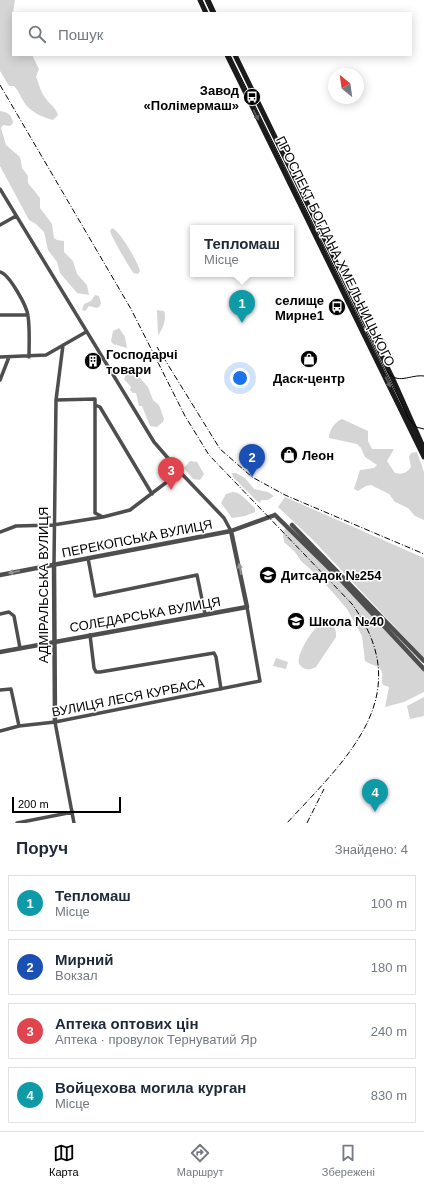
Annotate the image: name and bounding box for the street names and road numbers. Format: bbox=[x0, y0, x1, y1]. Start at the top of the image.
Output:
street label: ПРОСПЕКТ БОГДАНА ХМЕЛЬНИЦЬКОГО bbox=[273, 134, 398, 369]
street label: АДМІРАЛЬСЬКА ВУЛИЦЯ bbox=[36, 507, 51, 663]
street label: ПЕРЕКОПСЬКА ВУЛИЦЯ bbox=[61, 517, 214, 560]
street label: СОЛЕДАРСЬКА ВУЛИЦЯ bbox=[68, 594, 222, 635]
street label: ВУЛИЦЯ ЛЕСЯ КУРБАСА bbox=[50, 675, 206, 720]

